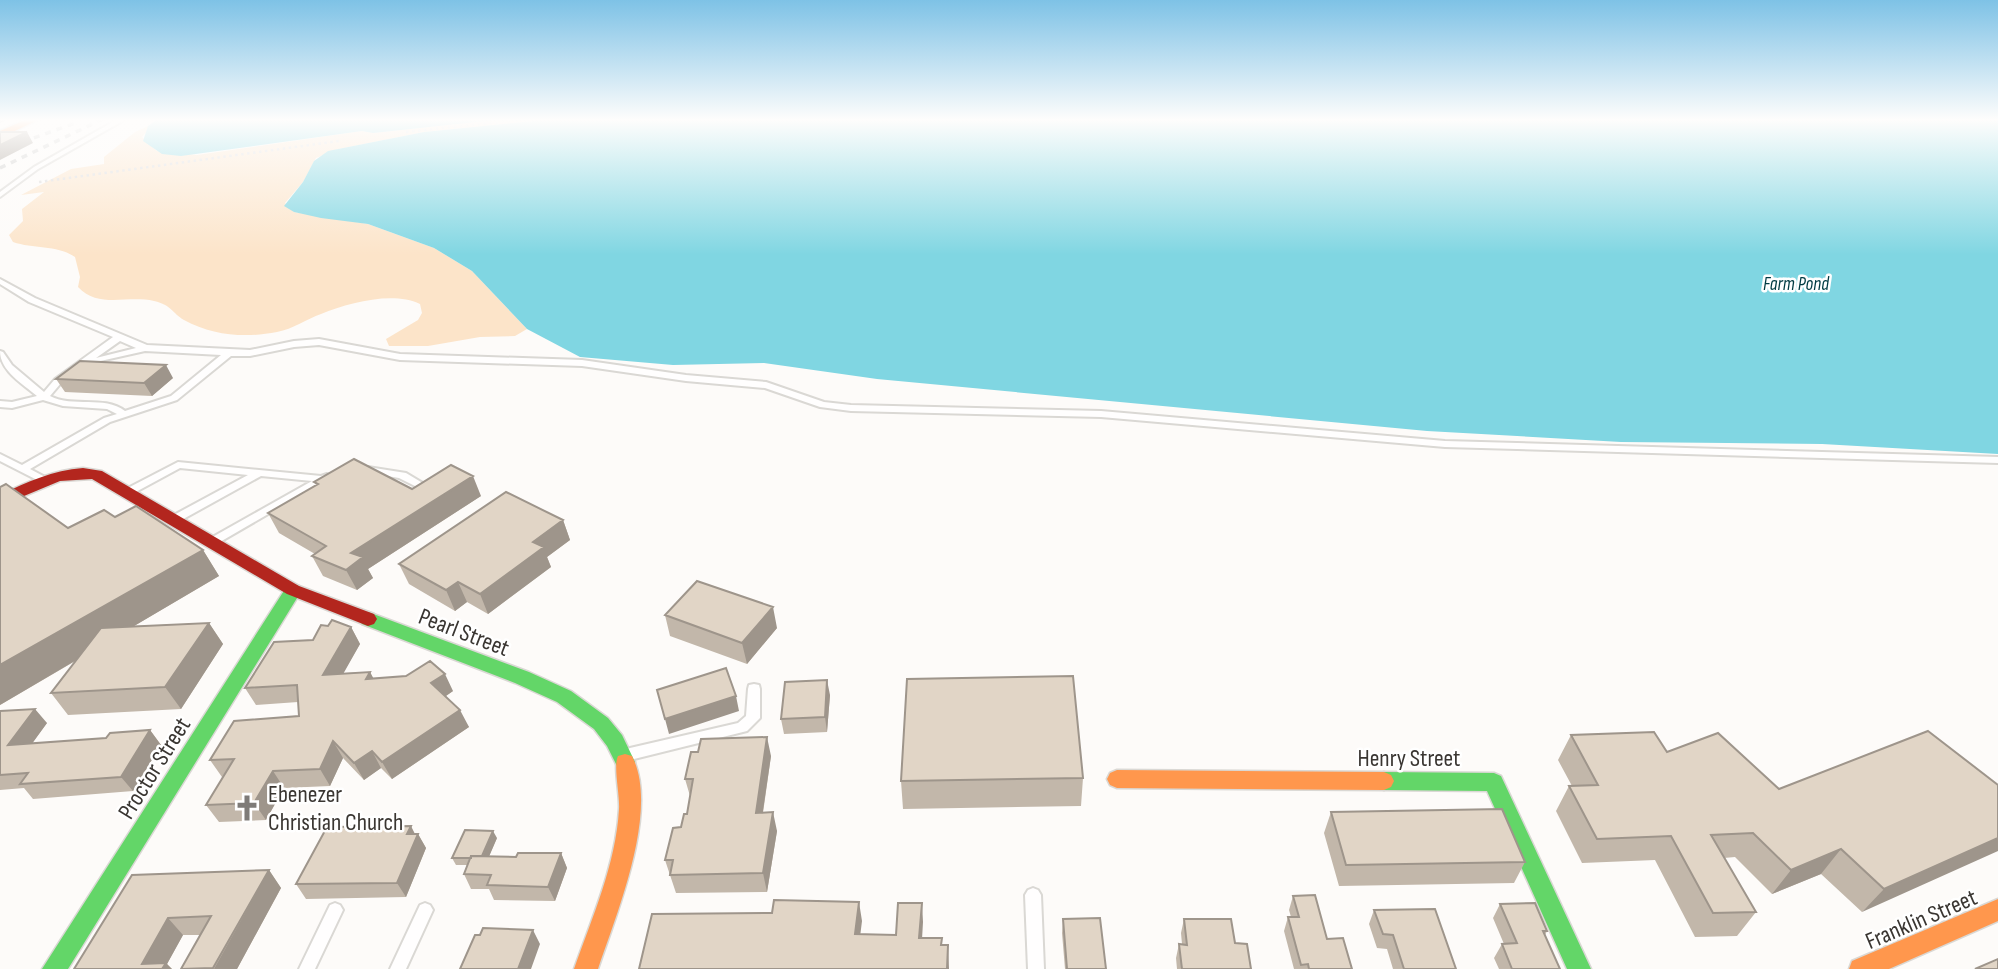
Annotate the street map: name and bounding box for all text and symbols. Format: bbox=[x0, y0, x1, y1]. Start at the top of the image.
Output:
water label: Farm Pond bbox=[1763, 273, 1830, 296]
street label: Pearl Street bbox=[414, 602, 513, 663]
street label: Proctor Street bbox=[112, 712, 197, 824]
street label: Henry Street bbox=[1358, 744, 1460, 773]
place label: Ebenezer Christian Church bbox=[268, 780, 403, 837]
church icon: Ebenezer Christian Church bbox=[232, 793, 262, 823]
street label: Franklin Street bbox=[1861, 883, 1981, 956]

